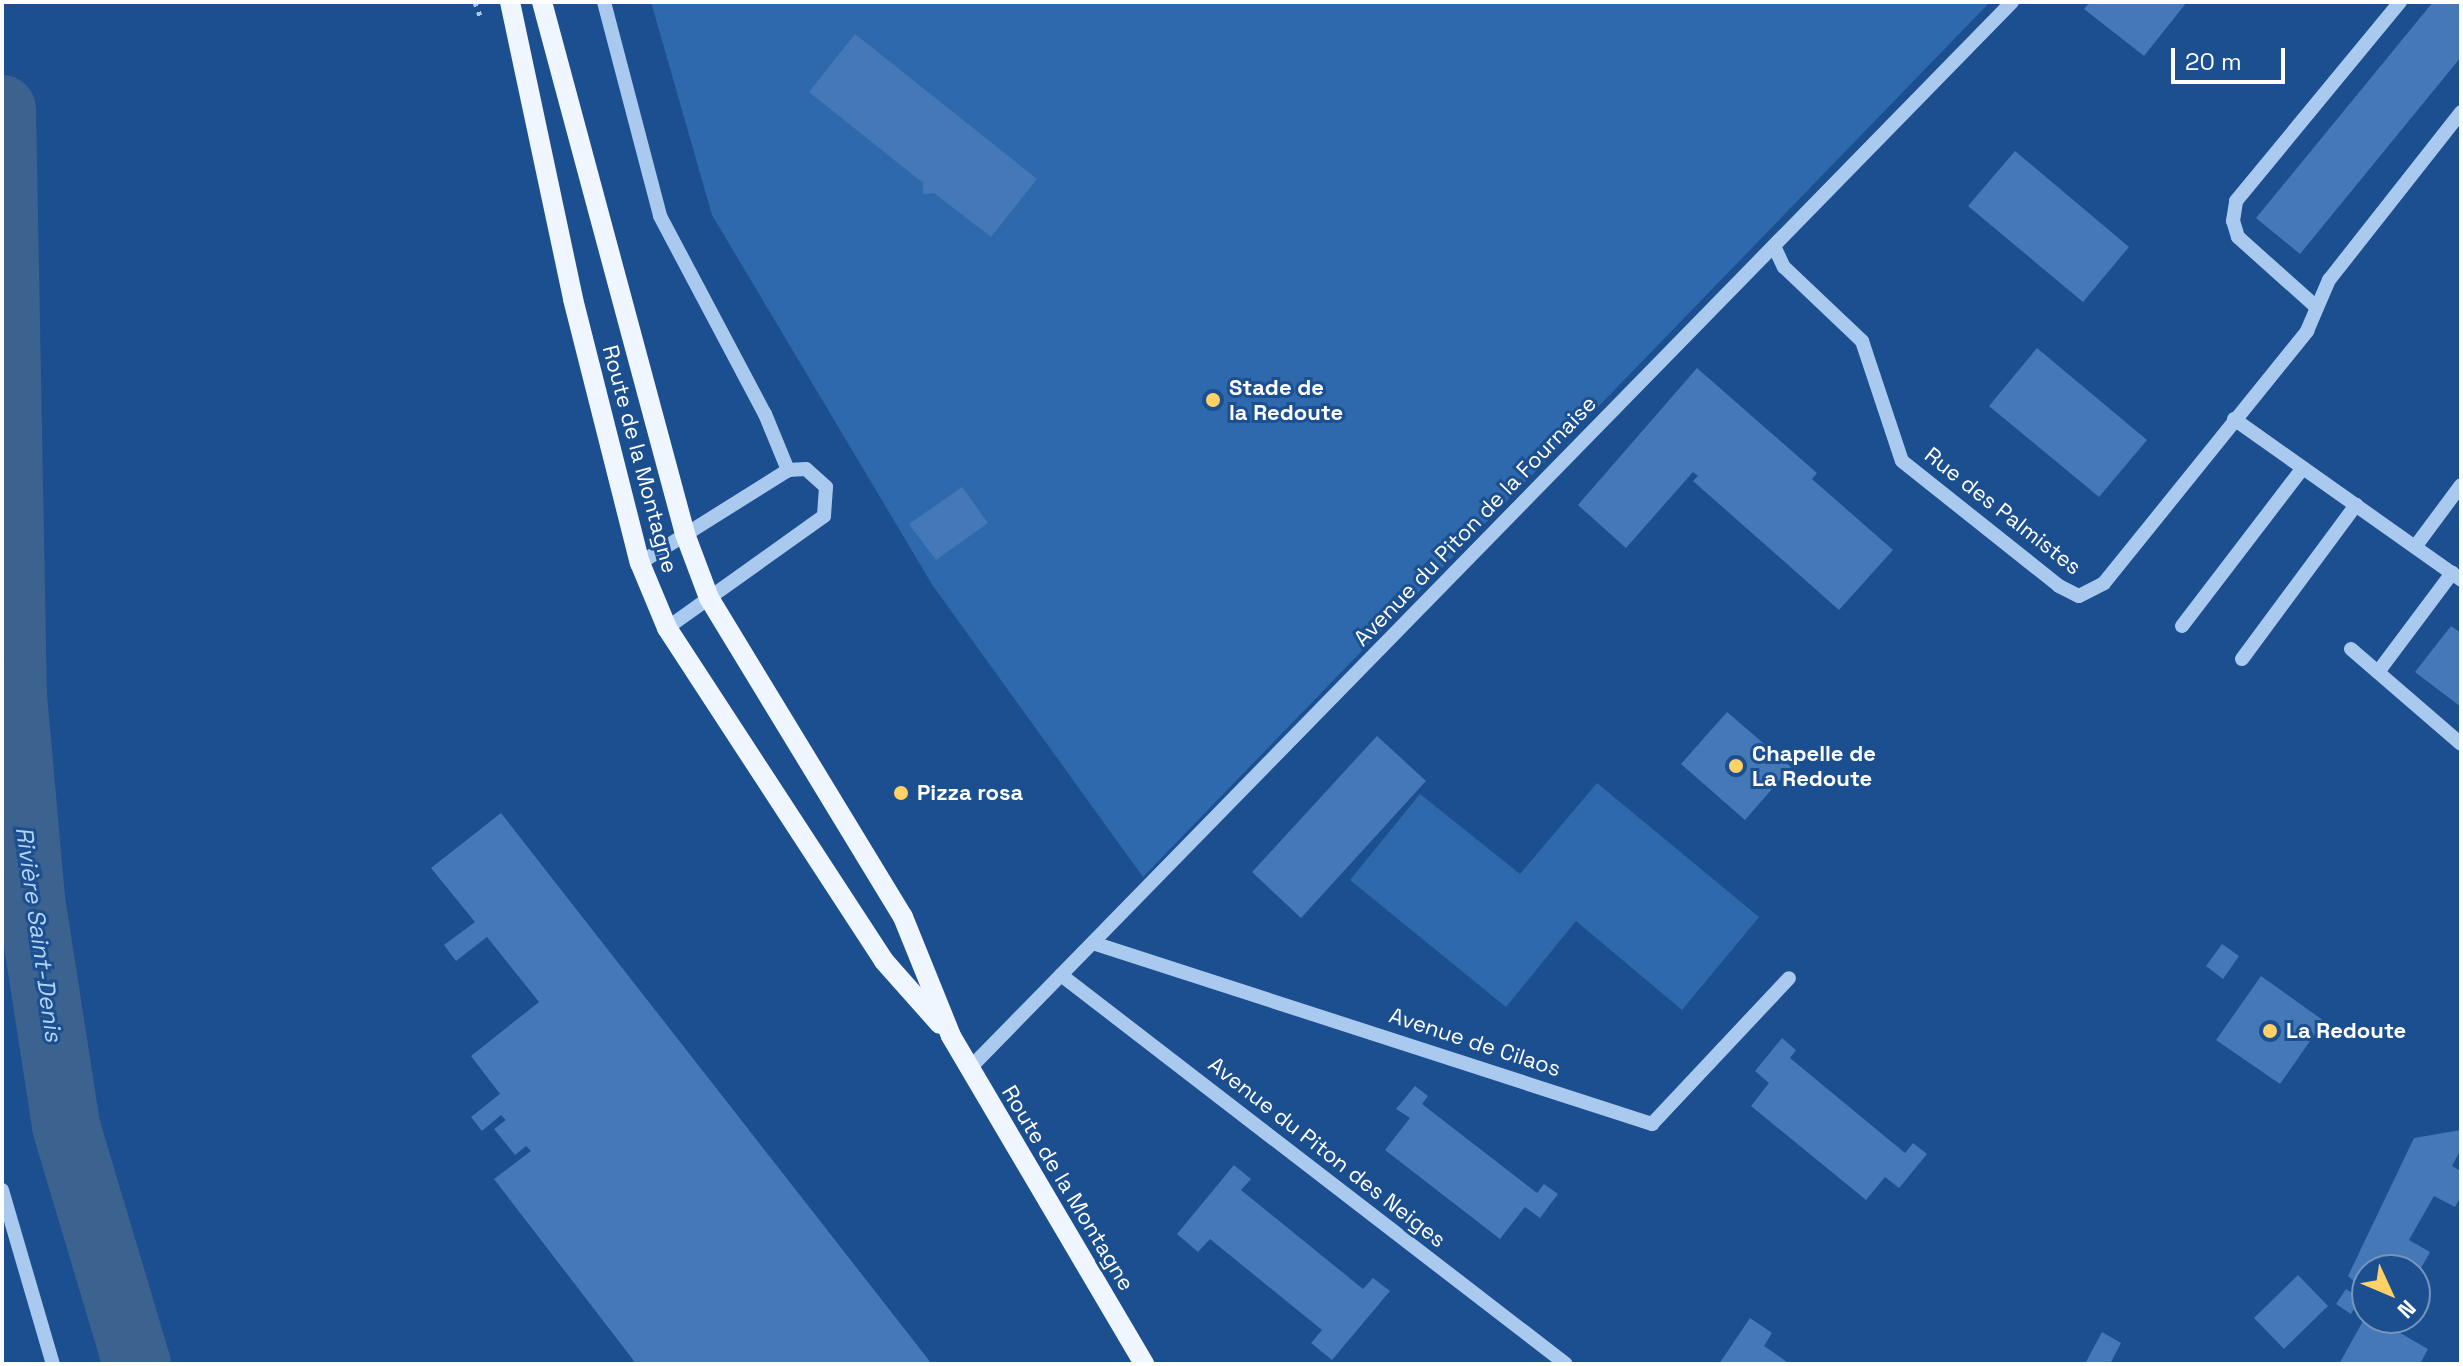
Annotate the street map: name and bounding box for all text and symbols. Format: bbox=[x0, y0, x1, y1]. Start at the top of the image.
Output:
scale bar bbox=[2175, 32, 2289, 82]
text: 20 m bbox=[2185, 46, 2242, 77]
street label: Route de la Montagne bbox=[597, 342, 683, 576]
place label: Stade de la Redoute bbox=[1229, 374, 1343, 426]
street label: Avenue du Piton de la Fournaise bbox=[1348, 390, 1602, 652]
marker: Stade de la Redoute bbox=[1204, 391, 1222, 409]
street label: Rue des Palmistes bbox=[1919, 442, 2087, 580]
place label: Chapelle de La Redoute bbox=[1752, 740, 1876, 792]
marker: Chapelle de La Redoute bbox=[1727, 757, 1745, 775]
place label: Pizza rosa bbox=[917, 780, 1023, 806]
marker: Pizza rosa bbox=[892, 784, 910, 802]
water label: Rivière Saint-Denis bbox=[10, 825, 68, 1043]
street label: Avenue de Cilaos bbox=[1386, 1002, 1564, 1082]
place label: La Redoute bbox=[2286, 1018, 2406, 1044]
marker: La Redoute bbox=[2261, 1022, 2279, 1040]
street label: Avenue du Piton des Neiges bbox=[1203, 1051, 1451, 1253]
street label: Route de la Montagne bbox=[996, 1081, 1140, 1295]
north arrow bbox=[2351, 1254, 2431, 1334]
text: N bbox=[2392, 1294, 2422, 1324]

